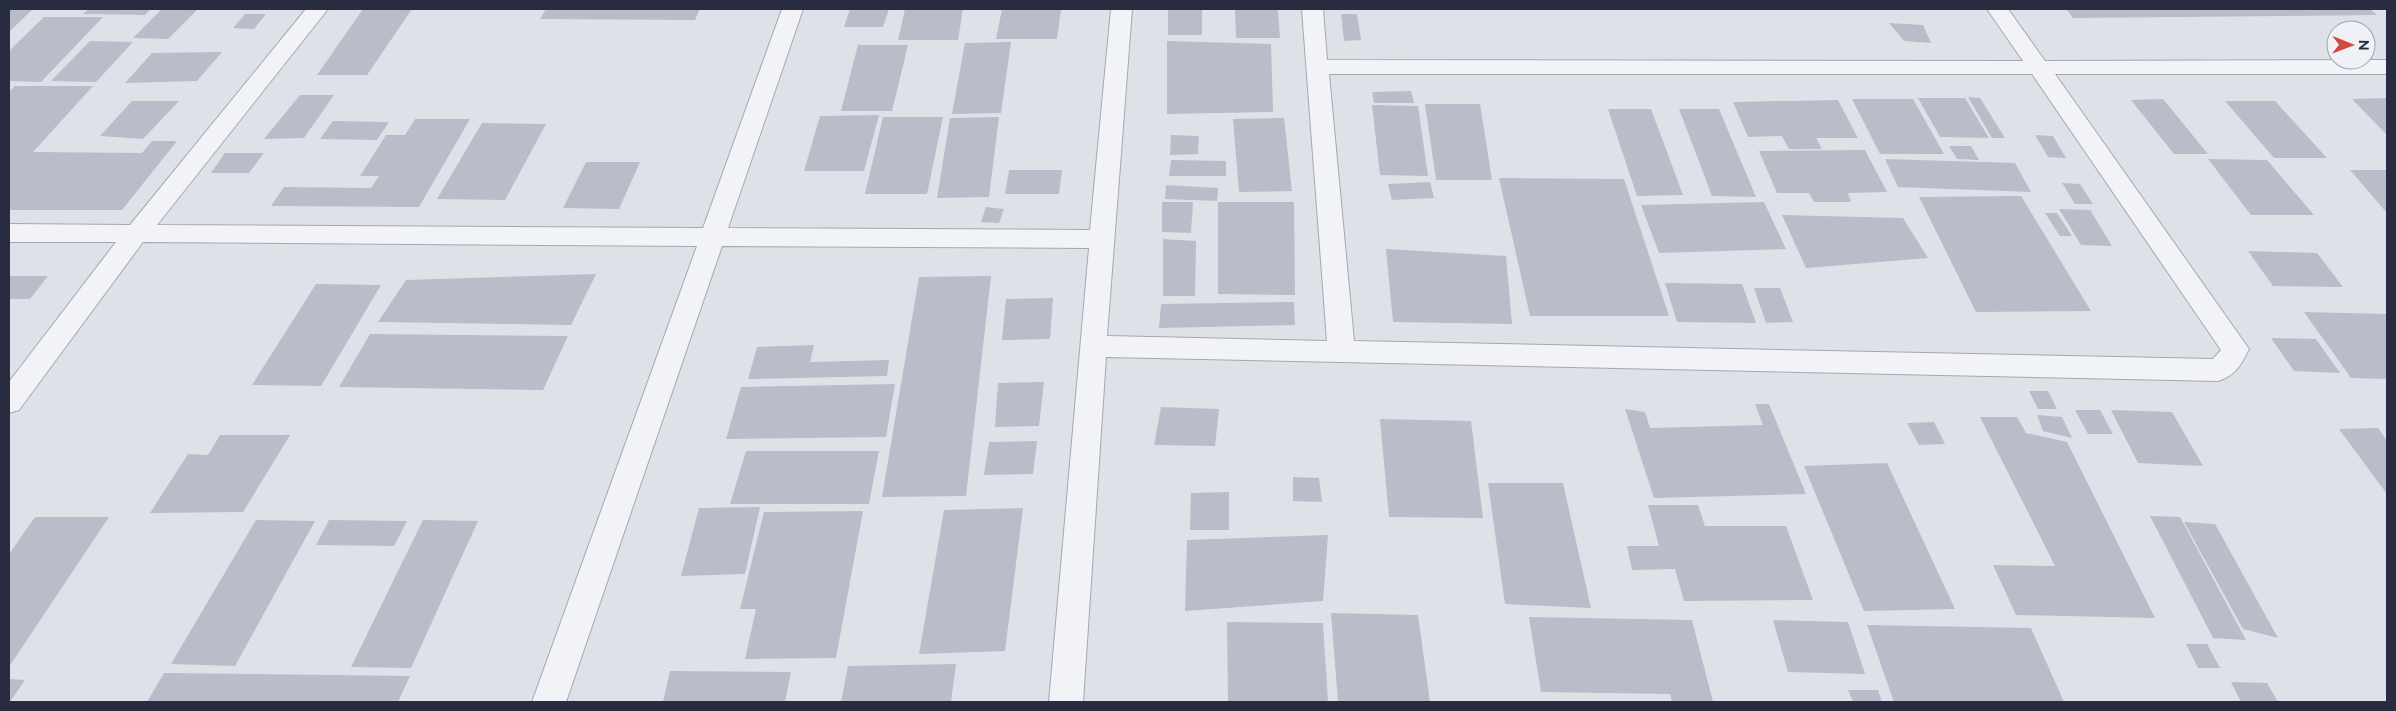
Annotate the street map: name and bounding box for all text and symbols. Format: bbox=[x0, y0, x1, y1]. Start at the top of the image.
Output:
north arrow bbox=[2326, 20, 2376, 70]
text: N bbox=[2356, 40, 2372, 51]

